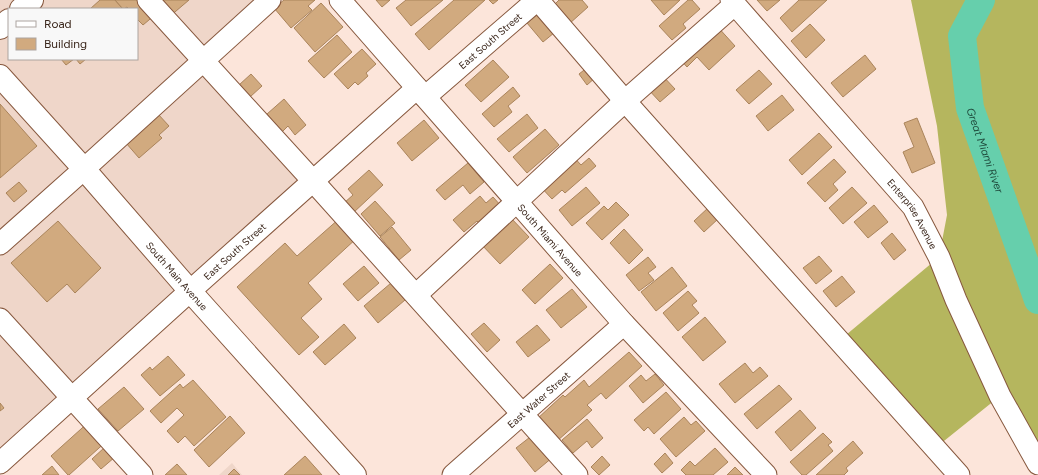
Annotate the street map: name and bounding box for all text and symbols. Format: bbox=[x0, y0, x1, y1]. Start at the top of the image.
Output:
legend bbox=[8, 8, 138, 60]
street label: East South Street bbox=[456, 10, 524, 72]
text: Road bbox=[44, 17, 72, 31]
text: Building bbox=[44, 37, 87, 51]
water label: Great Miami River bbox=[964, 106, 1006, 196]
street label: Enterprise Avenue bbox=[884, 176, 940, 252]
street label: South Miami Avenue bbox=[515, 201, 586, 279]
street label: East South Street bbox=[201, 220, 269, 283]
street label: South Main Avenue bbox=[143, 239, 211, 313]
street label: East Water Street bbox=[504, 368, 573, 431]

